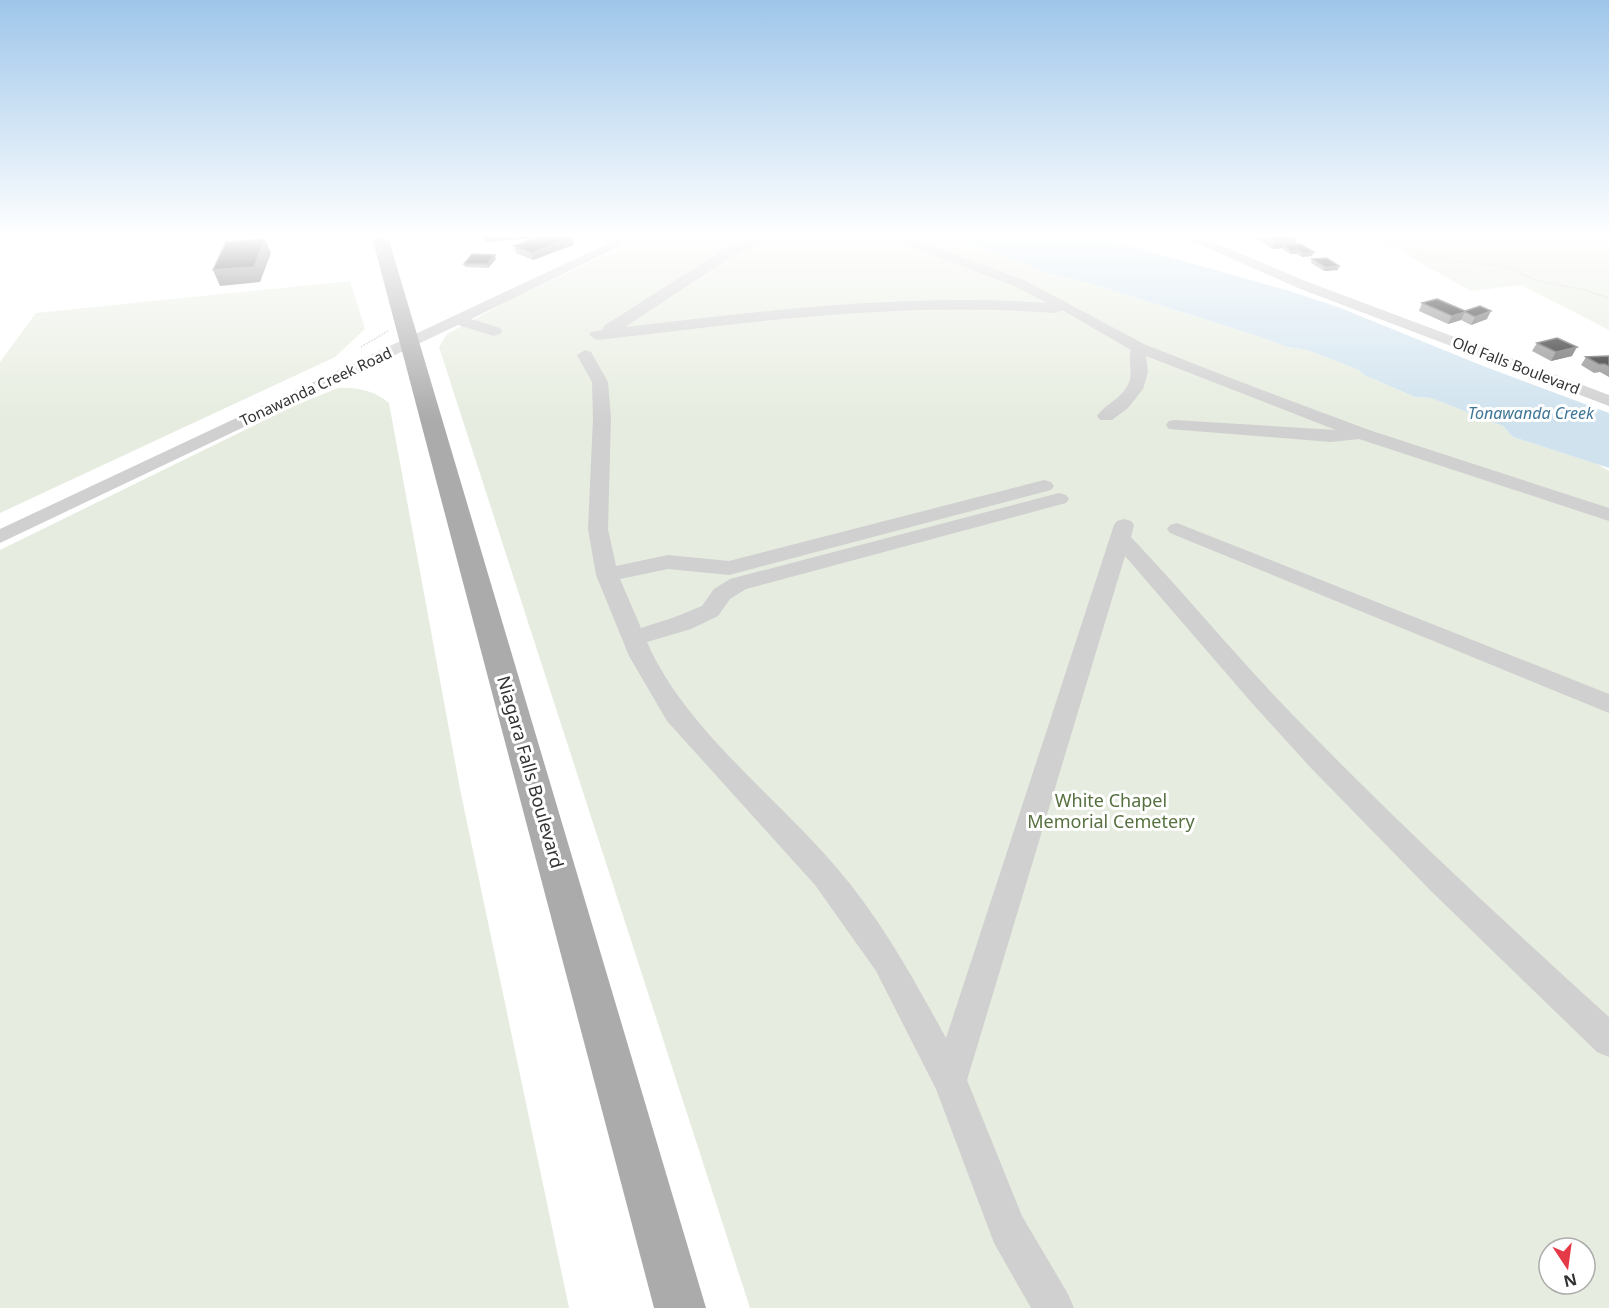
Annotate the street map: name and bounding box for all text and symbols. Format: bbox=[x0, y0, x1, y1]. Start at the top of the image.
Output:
street label: Old Falls Boulevard bbox=[1450, 332, 1583, 399]
street label: Tonawanda Creek Road bbox=[236, 342, 395, 430]
water label: Tonawanda Creek bbox=[1468, 402, 1595, 424]
street label: Niagara Falls Boulevard bbox=[492, 673, 570, 871]
park label: White Chapel Memorial Cemetery bbox=[1027, 788, 1196, 833]
north arrow bbox=[1537, 1236, 1597, 1296]
text: N bbox=[1562, 1268, 1579, 1293]

